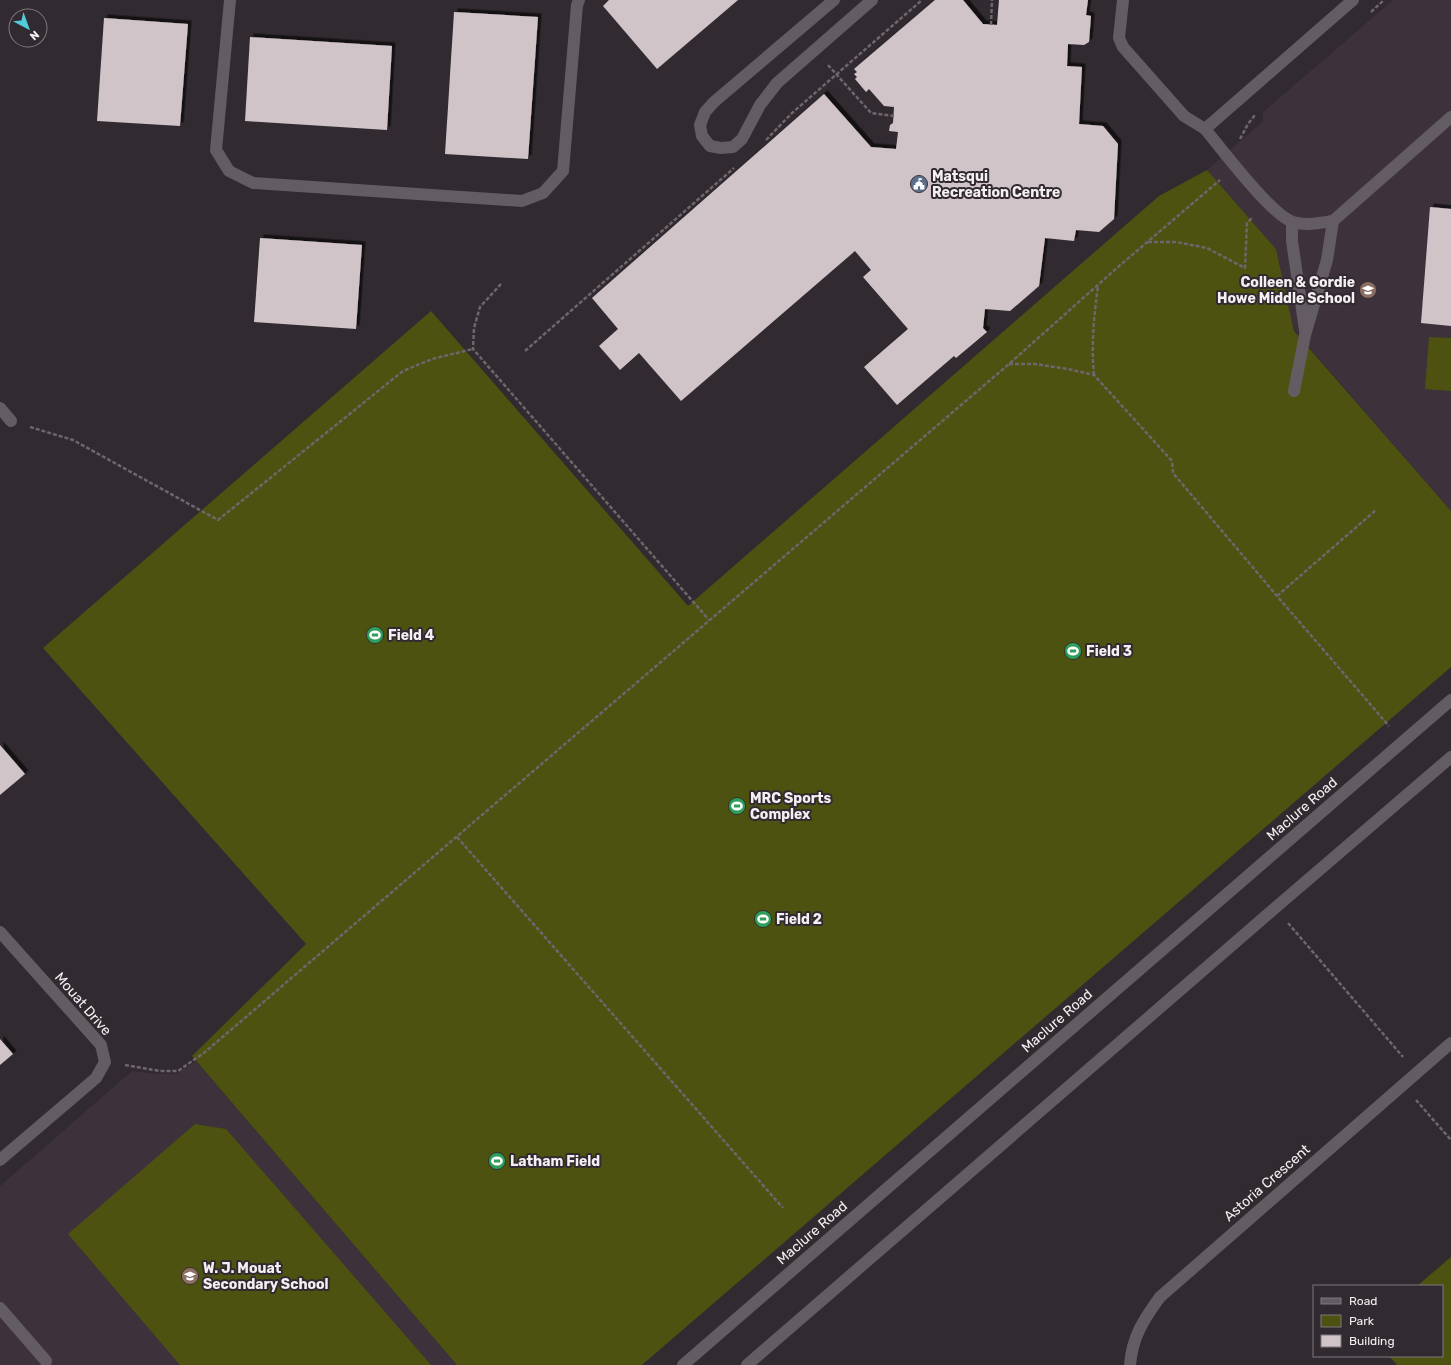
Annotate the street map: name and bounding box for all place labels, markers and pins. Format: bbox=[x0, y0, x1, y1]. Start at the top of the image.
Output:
place label: Matsqui Recreation Centre bbox=[932, 168, 1060, 201]
public building icon: Matsqui Recreation Centre bbox=[909, 174, 929, 194]
place label: Colleen & Gordie Howe Middle School bbox=[1217, 274, 1355, 307]
school or university icon: Colleen & Gordie Howe Middle School bbox=[1358, 280, 1378, 300]
sports icon: Field 4 bbox=[365, 625, 385, 645]
place label: Field 4 bbox=[388, 627, 435, 644]
sports icon: Field 3 bbox=[1063, 641, 1083, 661]
place label: Field 3 bbox=[1086, 643, 1132, 660]
place label: MRC Sports Complex bbox=[750, 790, 832, 823]
sports icon: MRC Sports Complex bbox=[727, 796, 747, 816]
sports icon: Field 2 bbox=[753, 909, 773, 929]
place label: Field 2 bbox=[776, 911, 822, 928]
sports icon: Latham Field bbox=[487, 1151, 507, 1171]
place label: Latham Field bbox=[510, 1153, 600, 1170]
place label: W. J. Mouat Secondary School bbox=[203, 1260, 329, 1293]
school or university icon: W. J. Mouat Secondary School bbox=[180, 1266, 200, 1286]

